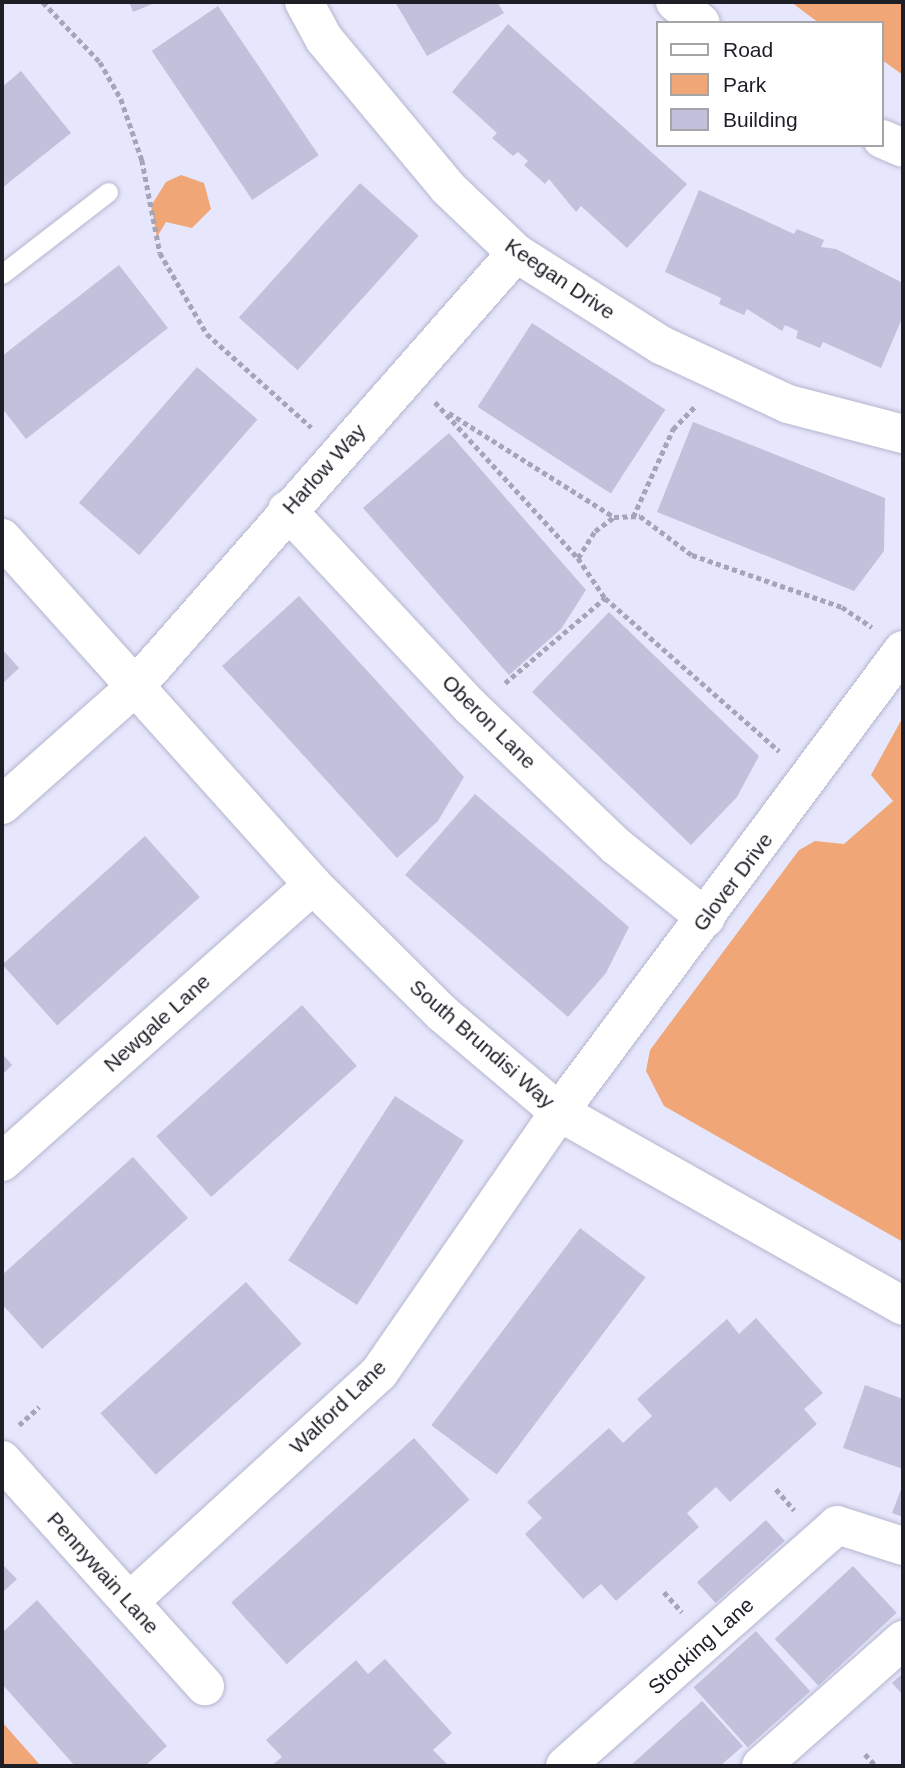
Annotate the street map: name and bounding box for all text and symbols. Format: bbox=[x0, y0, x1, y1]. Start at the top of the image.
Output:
legend bbox=[656, 21, 884, 147]
text: Road bbox=[723, 38, 773, 61]
text: Park bbox=[723, 73, 766, 96]
text: Building bbox=[723, 108, 798, 131]
street label: Keegan Drive bbox=[500, 233, 620, 325]
street label: Harlow Way bbox=[277, 419, 371, 519]
street label: Oberon Lane bbox=[437, 670, 541, 774]
street label: Glover Drive bbox=[688, 828, 778, 936]
street label: Newgale Lane bbox=[99, 969, 215, 1077]
street label: South Brundisi Way bbox=[404, 974, 560, 1114]
street label: Walford Lane bbox=[285, 1355, 391, 1459]
street label: Pennywain Lane bbox=[42, 1507, 164, 1639]
street label: Stocking Lane bbox=[643, 1592, 759, 1700]

